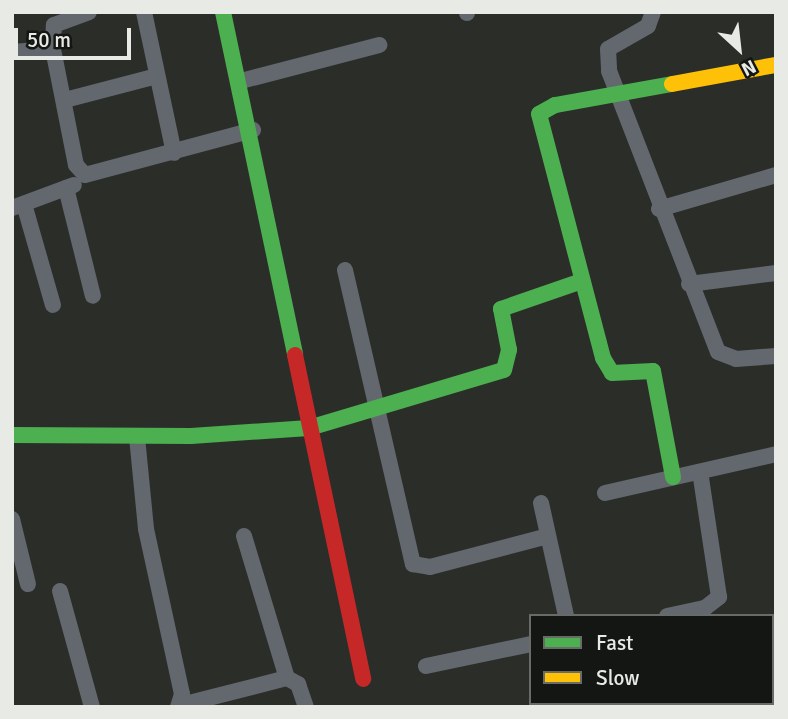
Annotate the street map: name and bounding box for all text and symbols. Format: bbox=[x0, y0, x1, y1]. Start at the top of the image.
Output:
scale bar bbox=[18, 14, 135, 58]
north arrow bbox=[704, 14, 774, 84]
text: 50 m bbox=[27, 27, 71, 53]
text: N bbox=[737, 54, 760, 81]
legend bbox=[529, 614, 774, 705]
text: Fast bbox=[596, 630, 633, 656]
text: Slow bbox=[596, 665, 640, 691]

